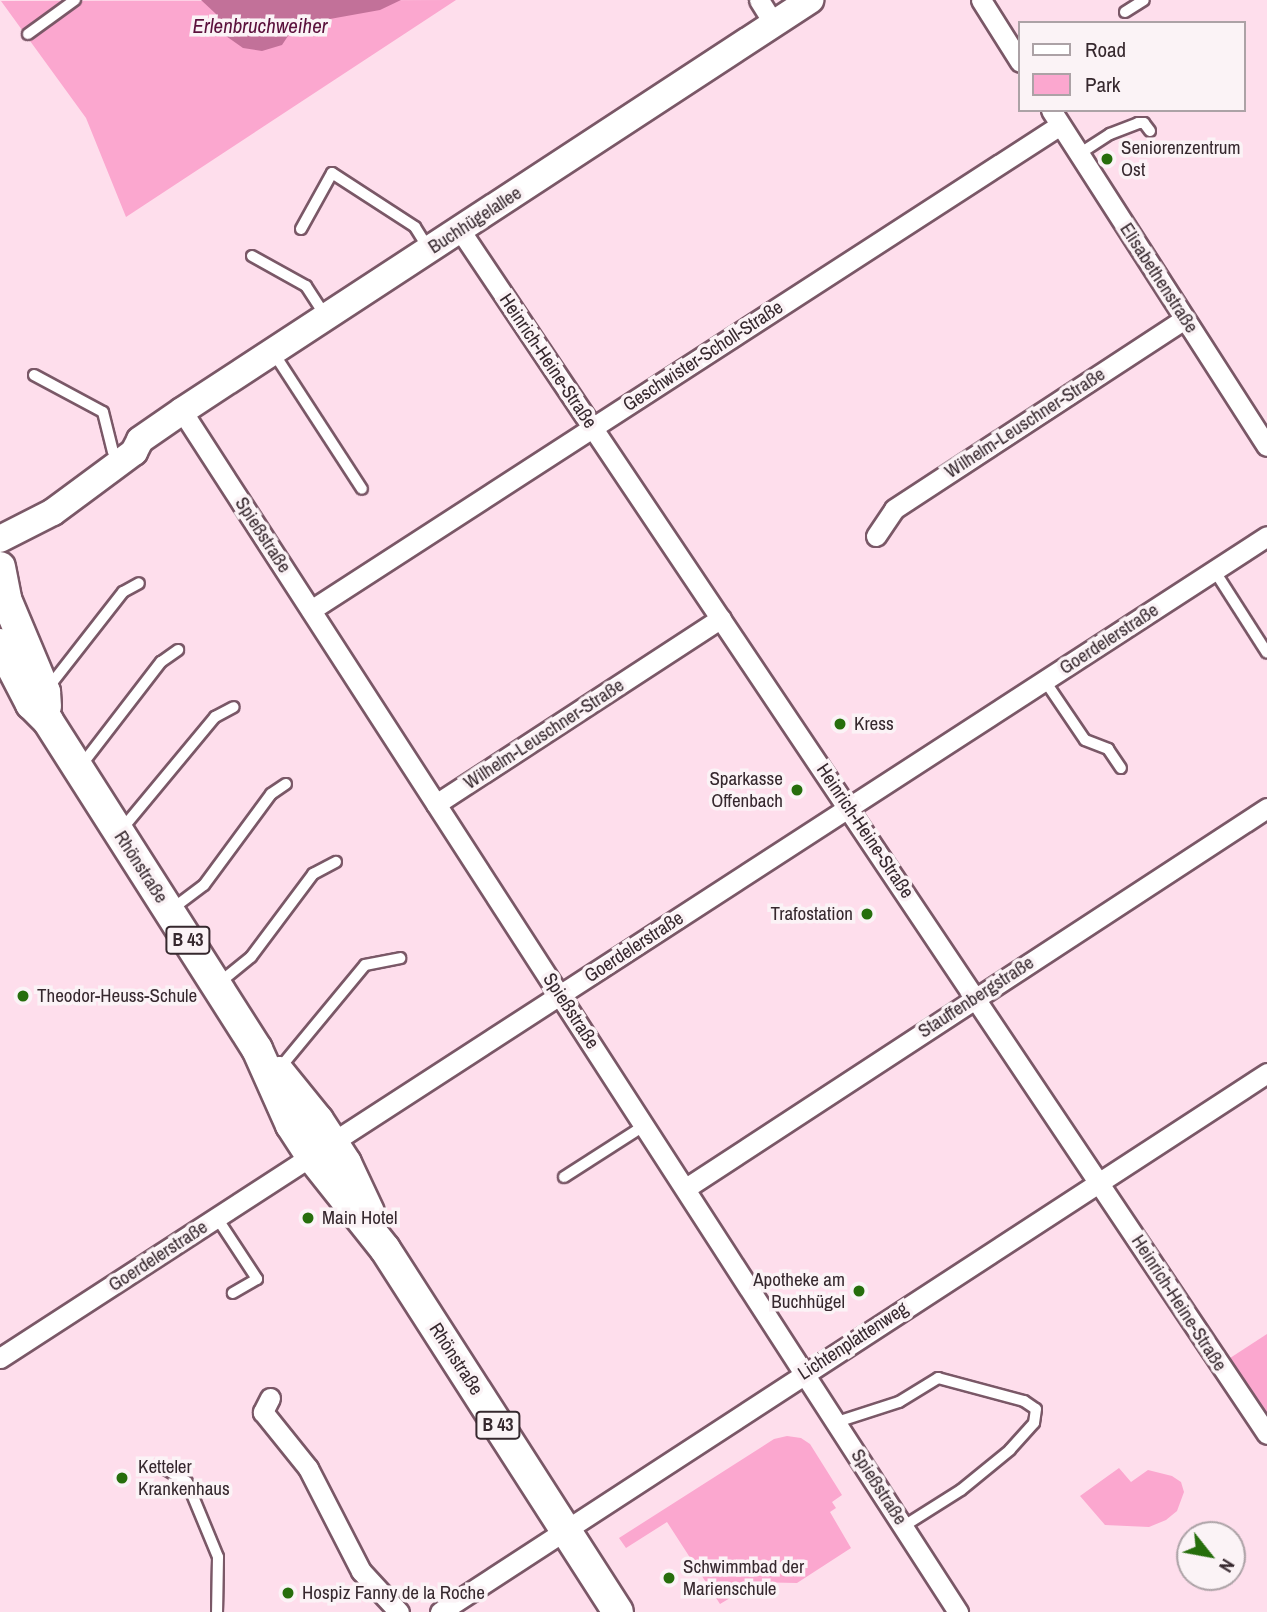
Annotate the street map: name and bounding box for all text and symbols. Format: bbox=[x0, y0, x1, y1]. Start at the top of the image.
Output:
water label: Erlenbruchweiher bbox=[193, 13, 327, 39]
legend bbox=[1018, 21, 1246, 112]
text: Road bbox=[1085, 35, 1126, 64]
text: Park bbox=[1085, 70, 1120, 99]
place label: Seniorenzentrum Ost bbox=[1121, 137, 1241, 181]
marker: Seniorenzentrum Ost bbox=[1099, 151, 1115, 167]
street label: Buchhügelallee bbox=[424, 181, 526, 259]
street label: Elisabethenstraße bbox=[1115, 219, 1203, 337]
street label: Heinrich-Heine-Straße bbox=[494, 289, 602, 433]
street label: Geschwister-Scholl-Straße bbox=[619, 296, 787, 416]
street label: Wilhelm-Leuschner-Straße bbox=[941, 363, 1109, 483]
street label: Spießstraße bbox=[230, 493, 296, 577]
street label: Goerdelerstraße bbox=[1055, 599, 1163, 679]
street label: Wilhelm-Leuschner-Straße bbox=[460, 674, 628, 794]
place label: Kress bbox=[854, 713, 894, 735]
marker: Kress bbox=[832, 716, 848, 732]
street label: Heinrich-Heine-Straße bbox=[811, 759, 919, 903]
place label: Sparkasse Offenbach bbox=[709, 768, 783, 812]
marker: Sparkasse Offenbach bbox=[789, 782, 805, 798]
street label: Rhönstraße bbox=[109, 827, 173, 907]
place label: Trafostation bbox=[770, 903, 853, 925]
marker: Trafostation bbox=[859, 906, 875, 922]
street label: Goerdelerstraße bbox=[580, 907, 688, 987]
road number: B 43 bbox=[165, 925, 211, 954]
street label: Stauffenbergstraße bbox=[914, 951, 1038, 1043]
street label: Spießstraße bbox=[538, 969, 604, 1053]
place label: Theodor-Heuss-Schule bbox=[37, 985, 197, 1007]
marker: Theodor-Heuss-Schule bbox=[15, 988, 31, 1004]
place label: Main Hotel bbox=[322, 1207, 397, 1229]
marker: Main Hotel bbox=[300, 1210, 316, 1226]
street label: Goerdelerstraße bbox=[104, 1216, 212, 1296]
street label: Heinrich-Heine-Straße bbox=[1127, 1231, 1231, 1375]
place label: Apotheke am Buchhügel bbox=[753, 1269, 845, 1313]
marker: Apotheke am Buchhügel bbox=[851, 1283, 867, 1299]
street label: Lichtenplattenweg bbox=[794, 1297, 912, 1385]
street label: Rhönstraße bbox=[424, 1319, 488, 1399]
road number: B 43 bbox=[475, 1410, 521, 1440]
street label: Spießstraße bbox=[846, 1445, 912, 1529]
place label: Ketteler Krankenhaus bbox=[138, 1456, 230, 1500]
marker: Ketteler Krankenhaus bbox=[112, 1468, 132, 1488]
north arrow bbox=[1176, 1521, 1246, 1591]
text: N bbox=[1213, 1554, 1241, 1577]
place label: Schwimmbad der Marienschule bbox=[683, 1556, 804, 1600]
marker: Schwimmbad der Marienschule bbox=[661, 1570, 677, 1586]
place label: Hospiz Fanny de la Roche bbox=[302, 1582, 485, 1604]
marker: Hospiz Fanny de la Roche bbox=[280, 1585, 296, 1601]

